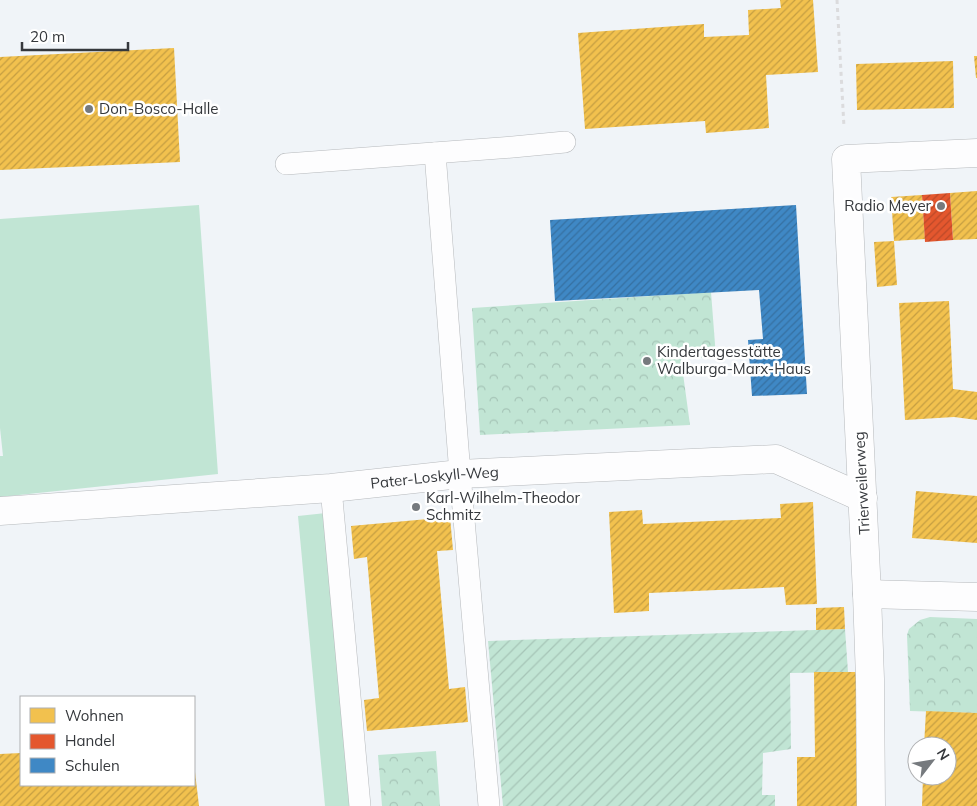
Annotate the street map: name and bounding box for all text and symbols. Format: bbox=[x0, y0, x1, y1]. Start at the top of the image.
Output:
scale bar bbox=[22, 20, 129, 52]
text: 20 m bbox=[30, 27, 65, 46]
place label: Don-Bosco-Halle bbox=[99, 99, 218, 118]
marker: Don-Bosco-Halle bbox=[83, 103, 95, 115]
place label: Radio Meyer bbox=[844, 196, 932, 215]
marker: Radio Meyer bbox=[935, 200, 947, 212]
place label: Kindertagesstätte Walburga-Marx-Haus bbox=[657, 342, 811, 378]
marker: Kindertagesstätte Walburga-Marx-Haus bbox=[641, 355, 653, 367]
street label: Trierweilerweg bbox=[849, 431, 874, 535]
street label: Pater-Loskyll-Weg bbox=[369, 462, 499, 493]
place label: Karl-Wilhelm-Theodor Schmitz bbox=[426, 488, 581, 524]
marker: Karl-Wilhelm-Theodor Schmitz bbox=[410, 501, 422, 513]
legend bbox=[20, 696, 195, 786]
text: Wohnen bbox=[65, 706, 124, 725]
text: Handel bbox=[65, 731, 115, 750]
north arrow bbox=[907, 736, 957, 786]
text: N bbox=[933, 745, 954, 763]
text: Schulen bbox=[65, 756, 120, 775]

